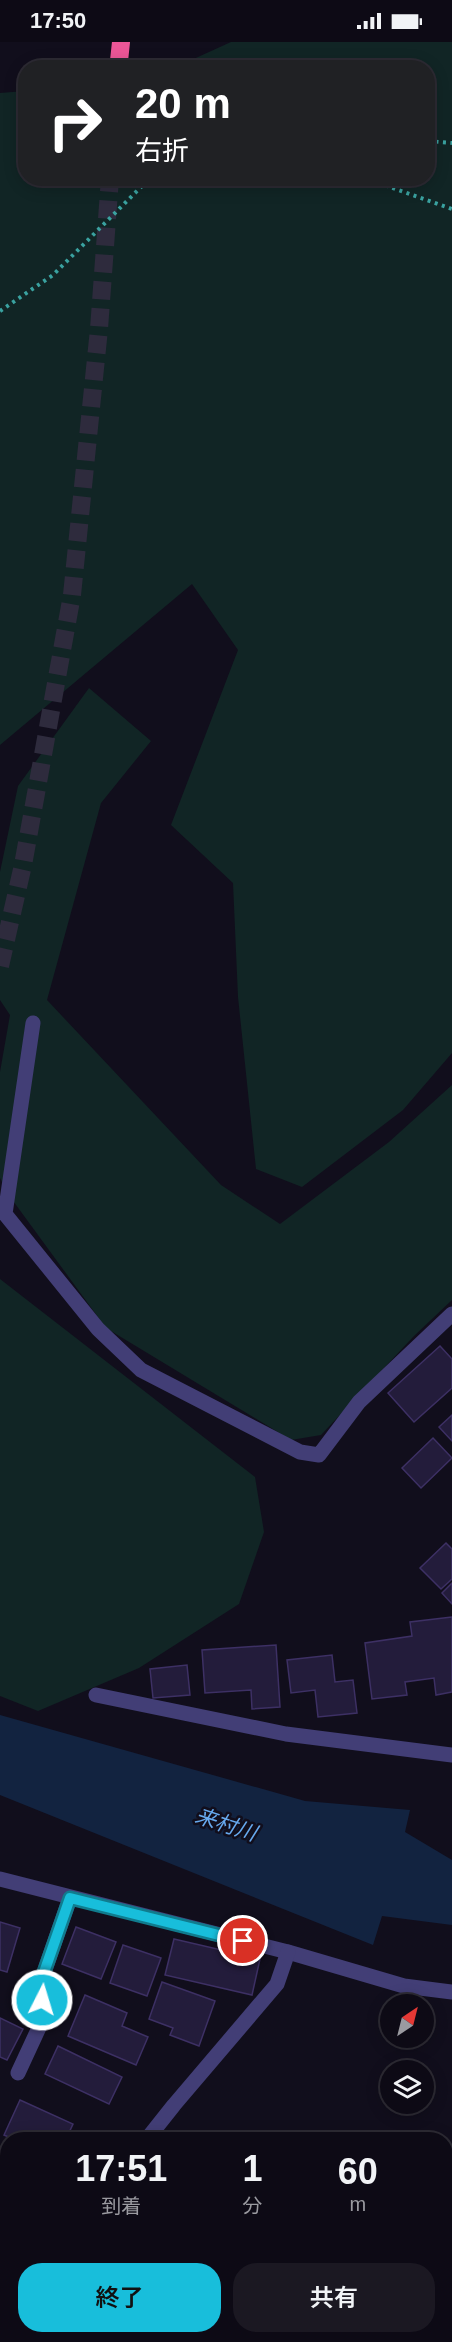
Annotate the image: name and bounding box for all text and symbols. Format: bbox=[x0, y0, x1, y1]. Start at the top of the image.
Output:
text: 17:50 bbox=[30, 8, 86, 33]
text: 20 m bbox=[135, 80, 231, 127]
icon: right bbox=[36, 84, 114, 162]
text: 右折 bbox=[135, 136, 189, 166]
water label: 来村川 bbox=[192, 1803, 261, 1845]
pin bbox=[217, 1915, 268, 1966]
icon: arrive bbox=[226, 1924, 259, 1957]
position arrow bbox=[10, 1968, 74, 2032]
north arrow bbox=[380, 1994, 434, 2048]
map controls bbox=[380, 1994, 434, 2114]
button: layers bbox=[380, 2060, 434, 2114]
text: 17:51 bbox=[75, 2148, 167, 2189]
text: 1 bbox=[242, 2148, 263, 2189]
text: 60 bbox=[338, 2151, 378, 2192]
text: m bbox=[349, 2193, 366, 2215]
text: 到着 bbox=[101, 2195, 141, 2217]
text: 分 bbox=[243, 2195, 263, 2217]
button: 終了 bbox=[18, 2263, 221, 2332]
button: 共有 bbox=[233, 2263, 435, 2332]

